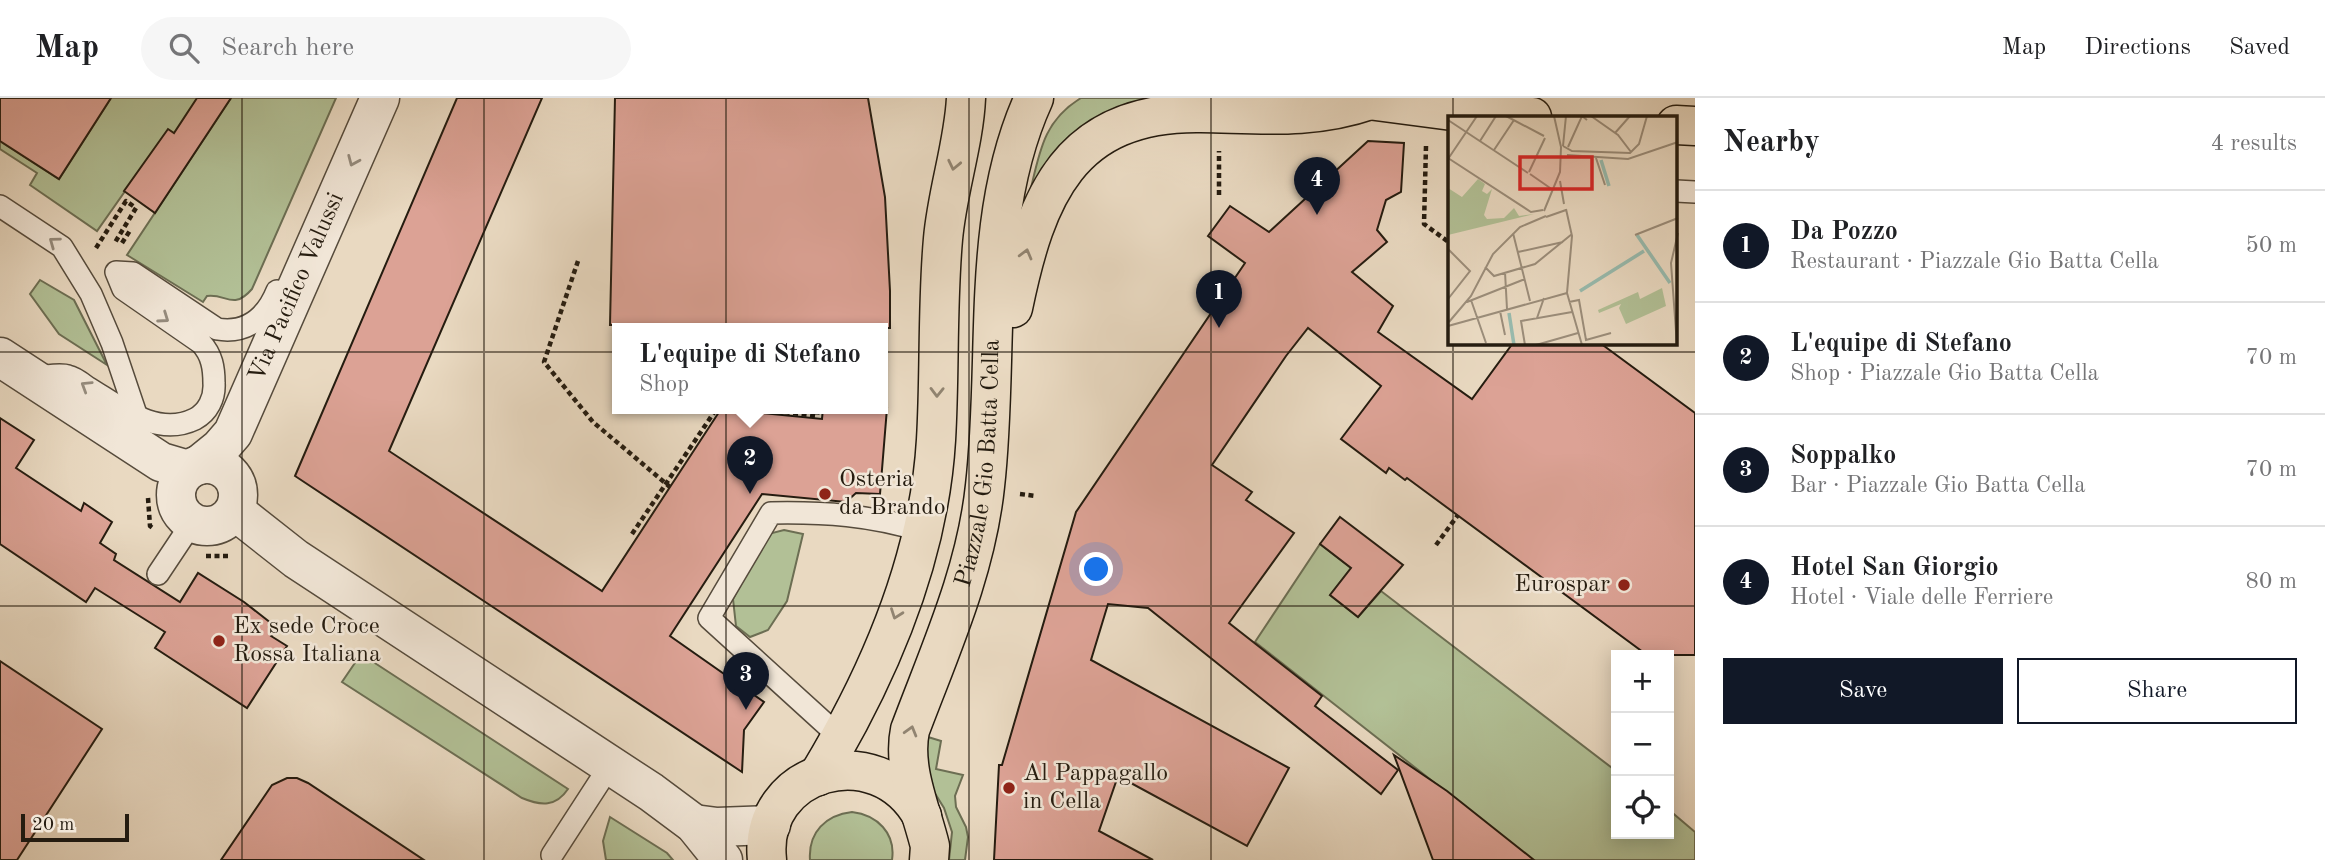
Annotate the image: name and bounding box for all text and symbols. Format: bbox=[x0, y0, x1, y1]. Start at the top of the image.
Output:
search box bbox=[141, 17, 631, 80]
icon: search bbox=[165, 29, 203, 67]
text: Map bbox=[35, 32, 99, 65]
text: Search here bbox=[221, 35, 354, 61]
text: Map bbox=[2002, 36, 2046, 60]
text: Directions bbox=[2084, 36, 2191, 60]
text: Saved bbox=[2229, 36, 2290, 60]
inset map bbox=[1448, 116, 1678, 345]
text: Nearby bbox=[1723, 128, 1820, 158]
text: 4 results bbox=[2211, 132, 2297, 155]
one-way arrow bbox=[347, 153, 361, 166]
pin: 4 bbox=[1294, 157, 1340, 215]
one-way arrow bbox=[948, 159, 963, 171]
street label: Via Pacifico Valussi bbox=[245, 189, 349, 385]
text: Da Pozzo bbox=[1790, 219, 1898, 245]
text: 1 bbox=[1739, 234, 1753, 257]
text: 50 m bbox=[2246, 234, 2297, 257]
one-way arrow bbox=[49, 238, 62, 250]
one-way arrow bbox=[1018, 248, 1032, 260]
text: Restaurant · Piazzale Gio Batta Cella bbox=[1790, 250, 2159, 273]
pin: 1 bbox=[1196, 270, 1242, 328]
one-way arrow bbox=[156, 310, 169, 322]
popup bbox=[612, 323, 888, 414]
text: L'equipe di Stefano bbox=[1790, 331, 2012, 357]
street label: Piazzale Gio Batta Cella bbox=[952, 339, 1005, 590]
text: L'equipe di Stefano bbox=[639, 342, 861, 368]
text: 2 bbox=[1739, 346, 1753, 369]
text: 70 m bbox=[2246, 346, 2297, 369]
text: Shop · Piazzale Gio Batta Cella bbox=[1790, 362, 2099, 385]
text: Shop bbox=[639, 373, 689, 396]
one-way arrow bbox=[80, 381, 93, 394]
one-way arrow bbox=[929, 387, 945, 397]
pin: 2 bbox=[727, 436, 773, 494]
text: Soppalko bbox=[1790, 443, 1896, 469]
text: 3 bbox=[1739, 458, 1753, 481]
text: 70 m bbox=[2246, 458, 2297, 481]
place label: Osteria da Brando bbox=[839, 468, 946, 520]
text: Bar · Piazzale Gio Batta Cella bbox=[1790, 474, 2086, 497]
marker: Osteria da Brando bbox=[817, 486, 833, 502]
your location bbox=[1079, 552, 1113, 586]
text: Hotel San Giorgio bbox=[1790, 555, 1999, 581]
text: 4 bbox=[1739, 570, 1753, 593]
text: 80 m bbox=[2246, 570, 2297, 593]
place label: Eurospar bbox=[1514, 573, 1610, 597]
marker: Eurospar bbox=[1616, 577, 1632, 593]
text: Hotel · Viale delle Ferriere bbox=[1790, 586, 2053, 609]
one-way arrow bbox=[890, 607, 904, 619]
place label: Ex sede Croce Rossa Italiana bbox=[233, 615, 381, 667]
marker: Ex sede Croce Rossa Italiana bbox=[211, 633, 227, 649]
map controls bbox=[1611, 650, 1674, 839]
button: + bbox=[1611, 650, 1674, 713]
pin: 3 bbox=[723, 652, 769, 710]
button: Save bbox=[1723, 658, 2003, 724]
button: Share bbox=[2017, 658, 2297, 724]
button: − bbox=[1611, 713, 1674, 776]
one-way arrow bbox=[902, 725, 917, 737]
place label: Al Pappagallo in Cella bbox=[1023, 762, 1168, 814]
button: locate bbox=[1611, 776, 1674, 839]
marker: Al Pappagallo in Cella bbox=[1001, 780, 1017, 796]
scale bar bbox=[21, 811, 130, 843]
text: 20 m bbox=[32, 816, 74, 835]

